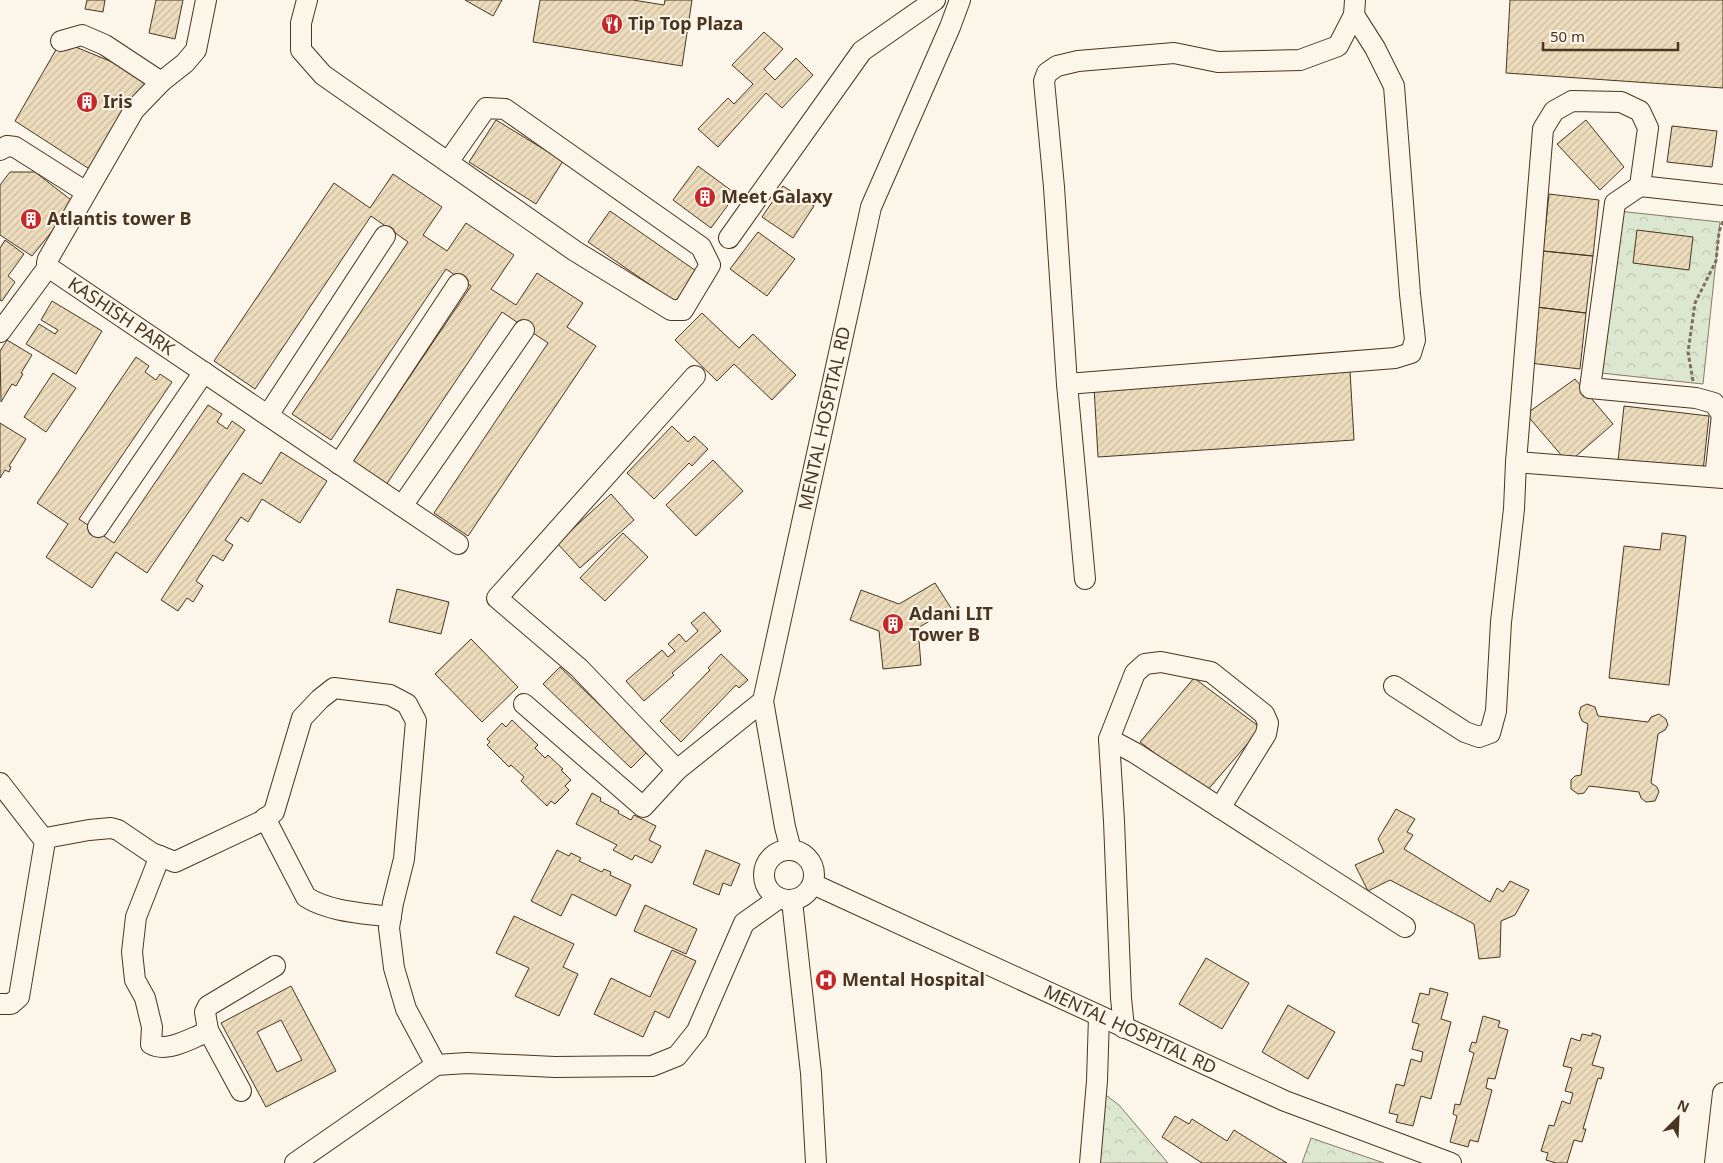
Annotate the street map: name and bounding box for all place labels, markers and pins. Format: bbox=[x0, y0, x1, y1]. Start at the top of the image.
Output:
place label: Tip Top Plaza bbox=[628, 11, 743, 35]
restaurant icon: Tip Top Plaza bbox=[600, 12, 624, 36]
place label: Iris bbox=[103, 89, 132, 113]
building icon: Iris bbox=[75, 90, 99, 114]
place label: Meet Galaxy bbox=[721, 184, 833, 208]
building icon: Meet Galaxy bbox=[693, 185, 717, 209]
place label: Atlantis tower B bbox=[47, 206, 192, 230]
building icon: Atlantis tower B bbox=[19, 207, 43, 231]
place label: Adani LIT Tower B bbox=[909, 601, 993, 646]
building icon: Adani LIT Tower B bbox=[881, 612, 905, 636]
place label: Mental Hospital bbox=[842, 967, 985, 991]
hospital icon: Mental Hospital bbox=[814, 968, 838, 992]

